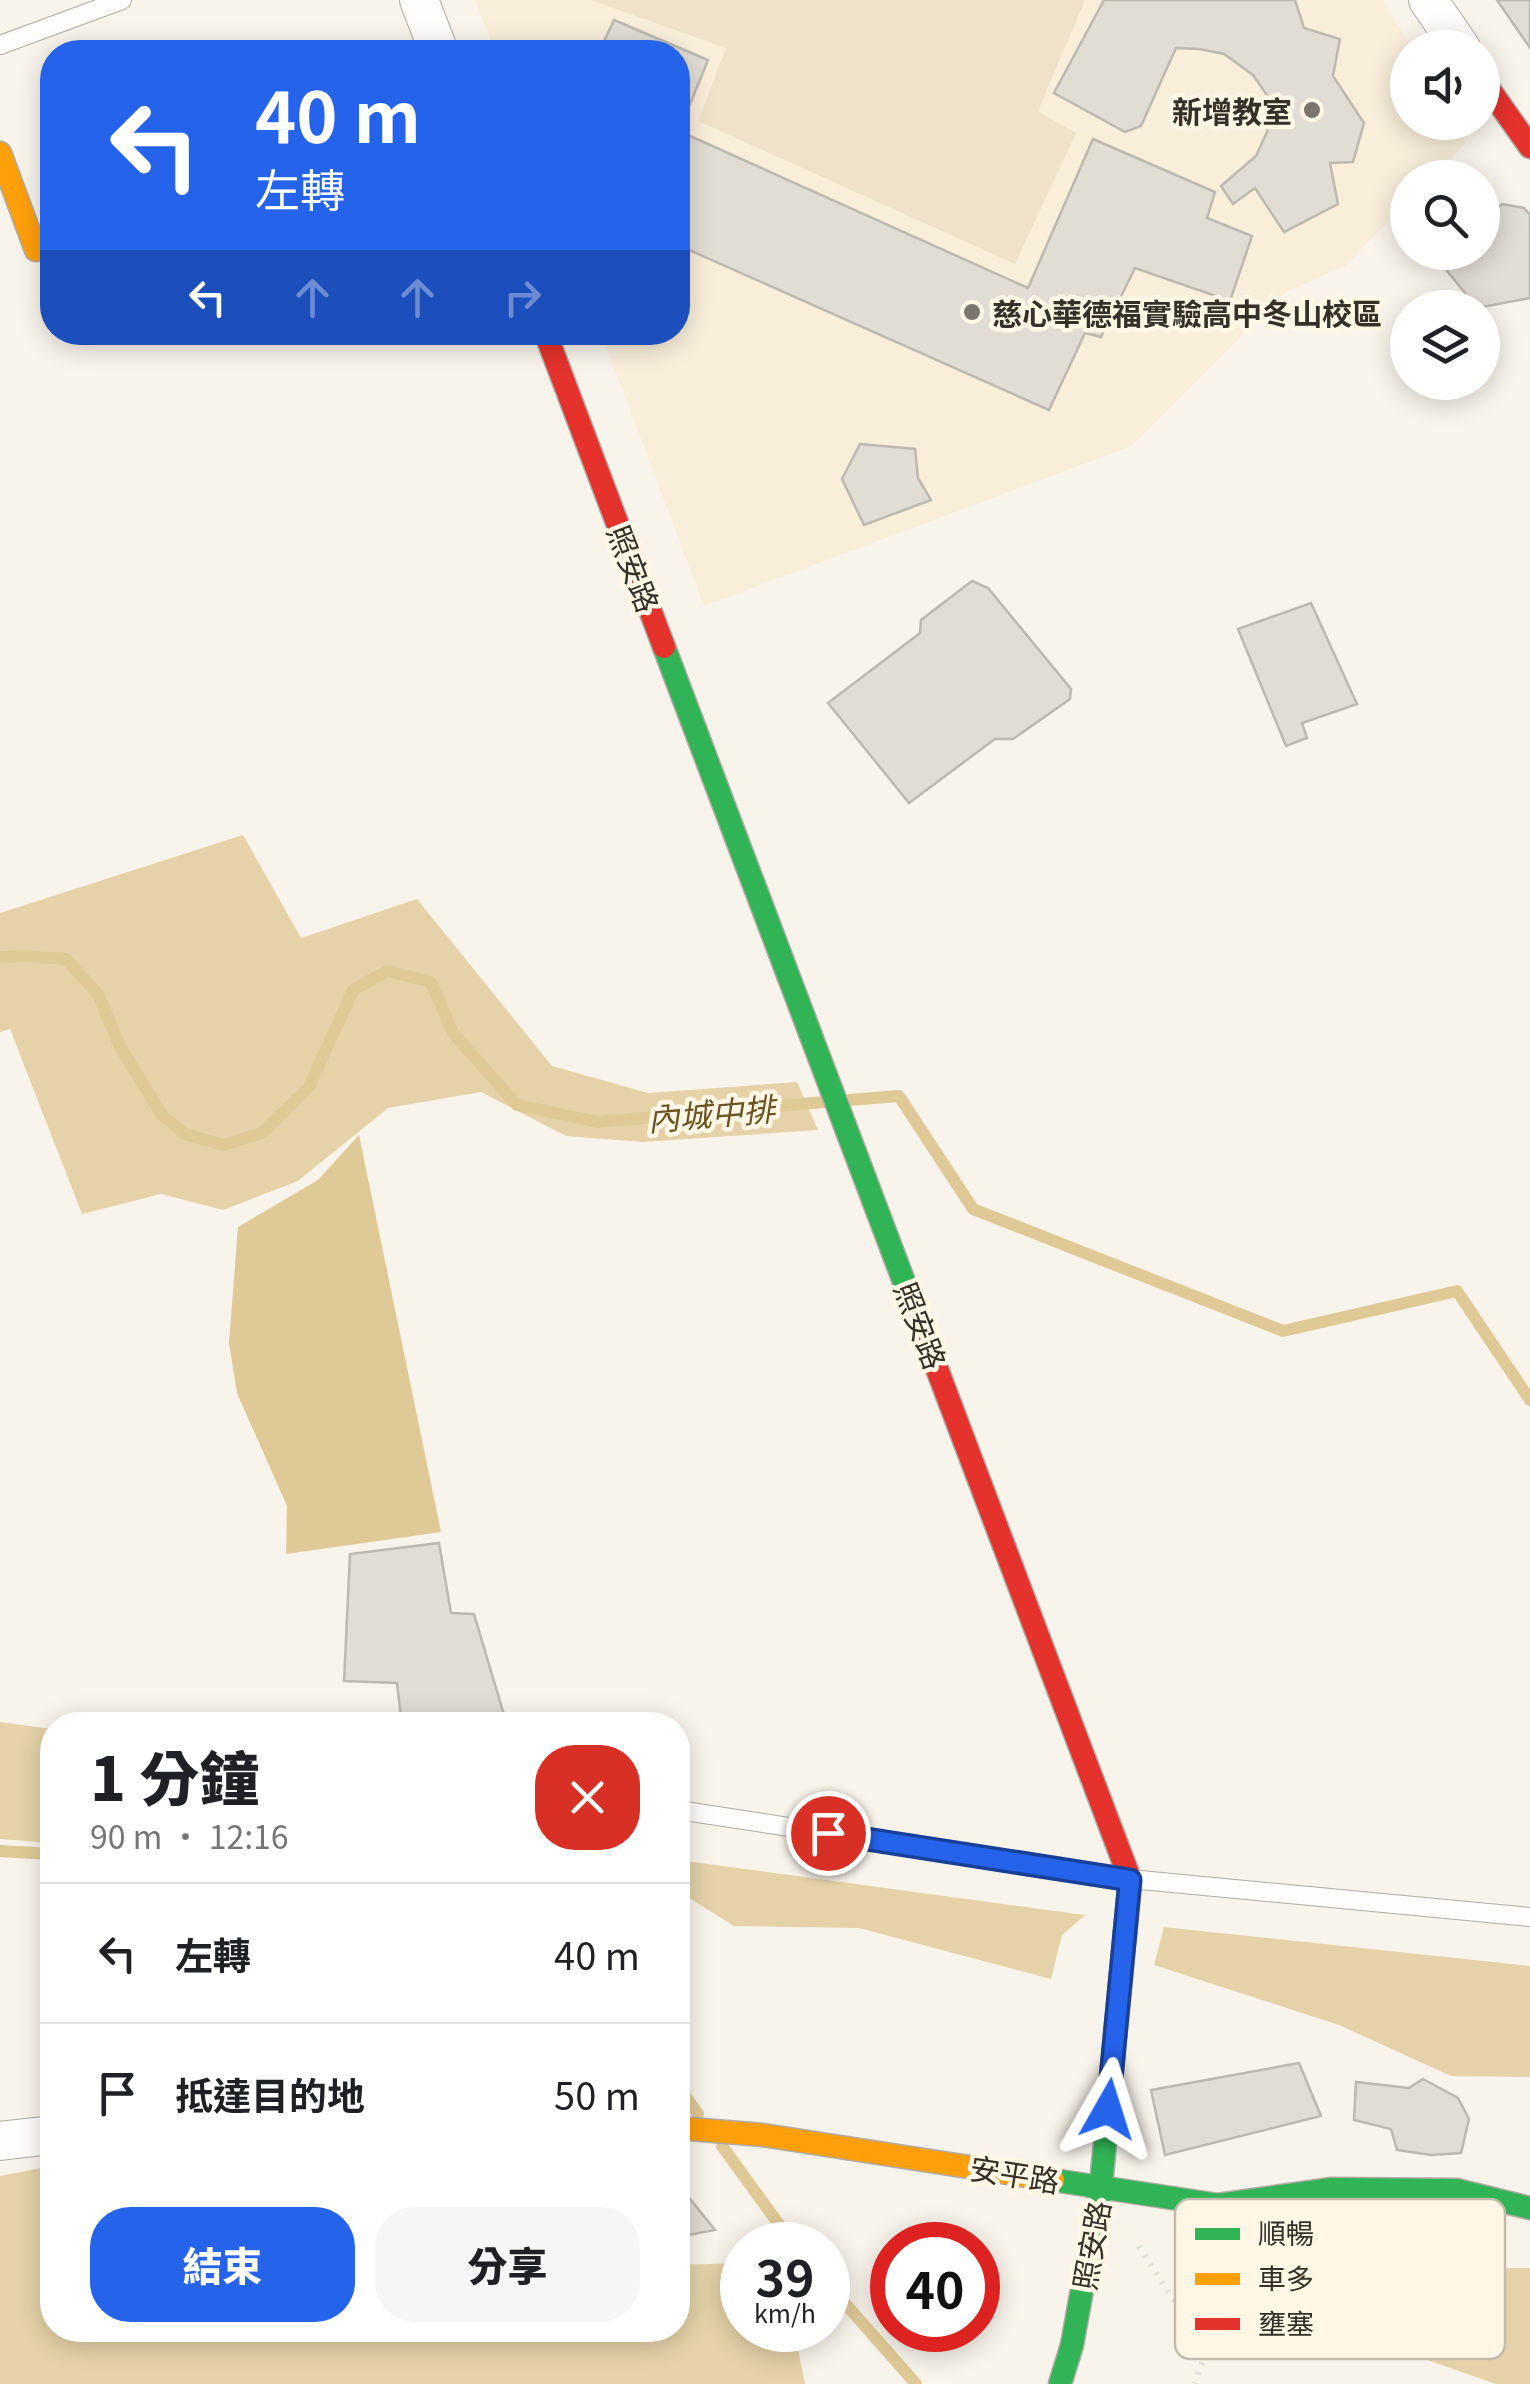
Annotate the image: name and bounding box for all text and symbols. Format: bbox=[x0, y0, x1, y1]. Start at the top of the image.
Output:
map controls bbox=[1390, 30, 1500, 400]
button: sound bbox=[1390, 30, 1500, 140]
text: 40 m bbox=[255, 62, 421, 163]
icon: left bbox=[90, 80, 220, 210]
place label: 新增教室 bbox=[1172, 88, 1292, 132]
marker: 新增教室 bbox=[1301, 99, 1323, 121]
text: 左轉 bbox=[255, 155, 345, 220]
button: search bbox=[1390, 160, 1500, 270]
icon: left bbox=[180, 270, 235, 325]
icon: ahead bbox=[285, 270, 340, 325]
icon: ahead bbox=[390, 270, 445, 325]
icon: right bbox=[495, 270, 550, 325]
place label: 慈心華德福實驗高中冬山校區 bbox=[992, 290, 1382, 334]
button: layers bbox=[1390, 290, 1500, 400]
marker: 慈心華德福實驗高中冬山校區 bbox=[961, 301, 983, 323]
street label: 照安路 bbox=[598, 518, 672, 618]
water label: 內城中排 bbox=[645, 1083, 781, 1140]
street label: 照安路 bbox=[885, 1275, 959, 1375]
text: 1 分鐘 bbox=[90, 1731, 260, 1818]
button: close bbox=[535, 1745, 640, 1850]
pin bbox=[786, 1791, 871, 1876]
icon: arrive bbox=[801, 1806, 856, 1861]
text: 90 m · 12:16 bbox=[90, 1812, 289, 1858]
icon: left bbox=[90, 1926, 145, 1981]
text: 左轉 bbox=[175, 1926, 251, 1981]
text: 40 m bbox=[554, 1926, 640, 1981]
position arrow bbox=[1056, 2057, 1160, 2161]
icon: arrive bbox=[90, 2066, 145, 2121]
text: 抵達目的地 bbox=[175, 2066, 365, 2121]
text: 50 m bbox=[554, 2066, 640, 2121]
street label: 安平路 bbox=[967, 2144, 1063, 2202]
street label: 照安路 bbox=[1061, 2197, 1119, 2293]
legend bbox=[1175, 2199, 1505, 2359]
button: 結束 bbox=[90, 2207, 355, 2322]
button: 分享 bbox=[375, 2207, 640, 2322]
text: 順暢 bbox=[1258, 2212, 1314, 2252]
speed limit sign: 40 bbox=[870, 2222, 1000, 2352]
text: 39 bbox=[756, 2239, 815, 2311]
text: 車多 bbox=[1258, 2257, 1314, 2297]
text: km/h bbox=[754, 2294, 816, 2330]
text: 壅塞 bbox=[1258, 2302, 1314, 2342]

